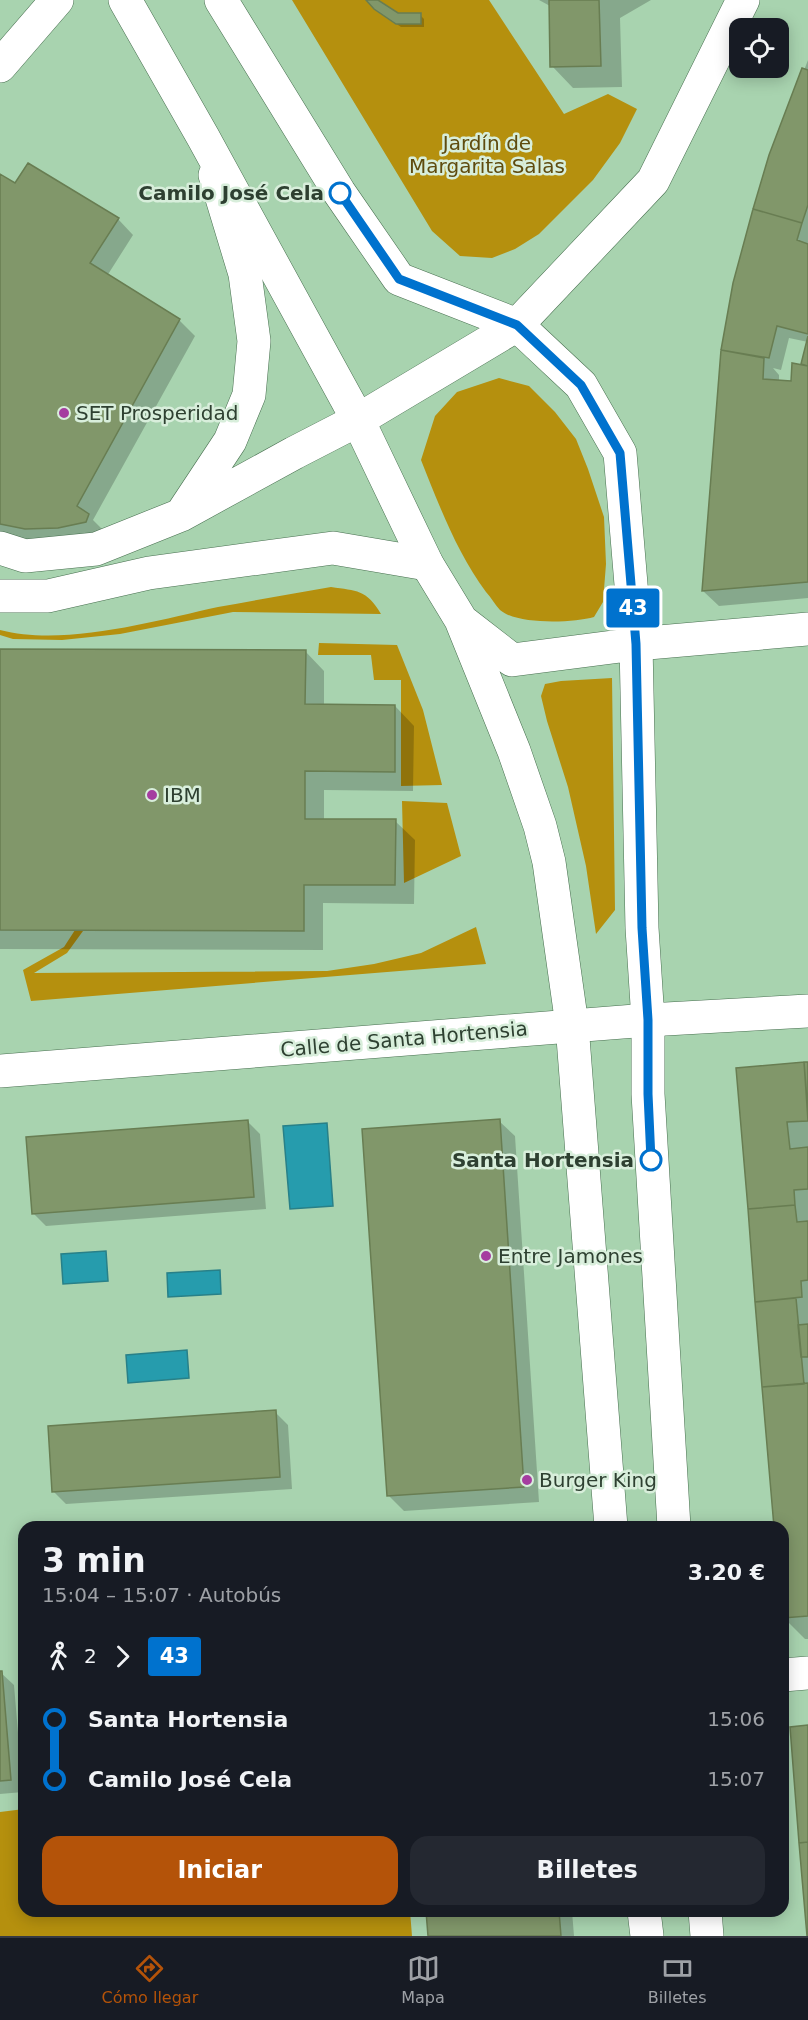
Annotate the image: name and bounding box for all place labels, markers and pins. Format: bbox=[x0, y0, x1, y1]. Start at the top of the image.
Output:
place label: Camilo José Cela bbox=[138, 181, 324, 205]
marker: Camilo José Cela bbox=[329, 182, 351, 204]
place label: SET Prosperidad bbox=[76, 401, 238, 425]
marker: SET Prosperidad bbox=[57, 406, 71, 420]
place label: IBM bbox=[164, 783, 201, 807]
marker: IBM bbox=[145, 788, 159, 802]
place label: Santa Hortensia bbox=[452, 1148, 634, 1172]
marker: Santa Hortensia bbox=[640, 1149, 662, 1171]
place label: Entre Jamones bbox=[498, 1244, 643, 1268]
marker: Entre Jamones bbox=[479, 1249, 493, 1263]
place label: Burger King bbox=[539, 1468, 657, 1492]
marker: Burger King bbox=[520, 1473, 534, 1487]

